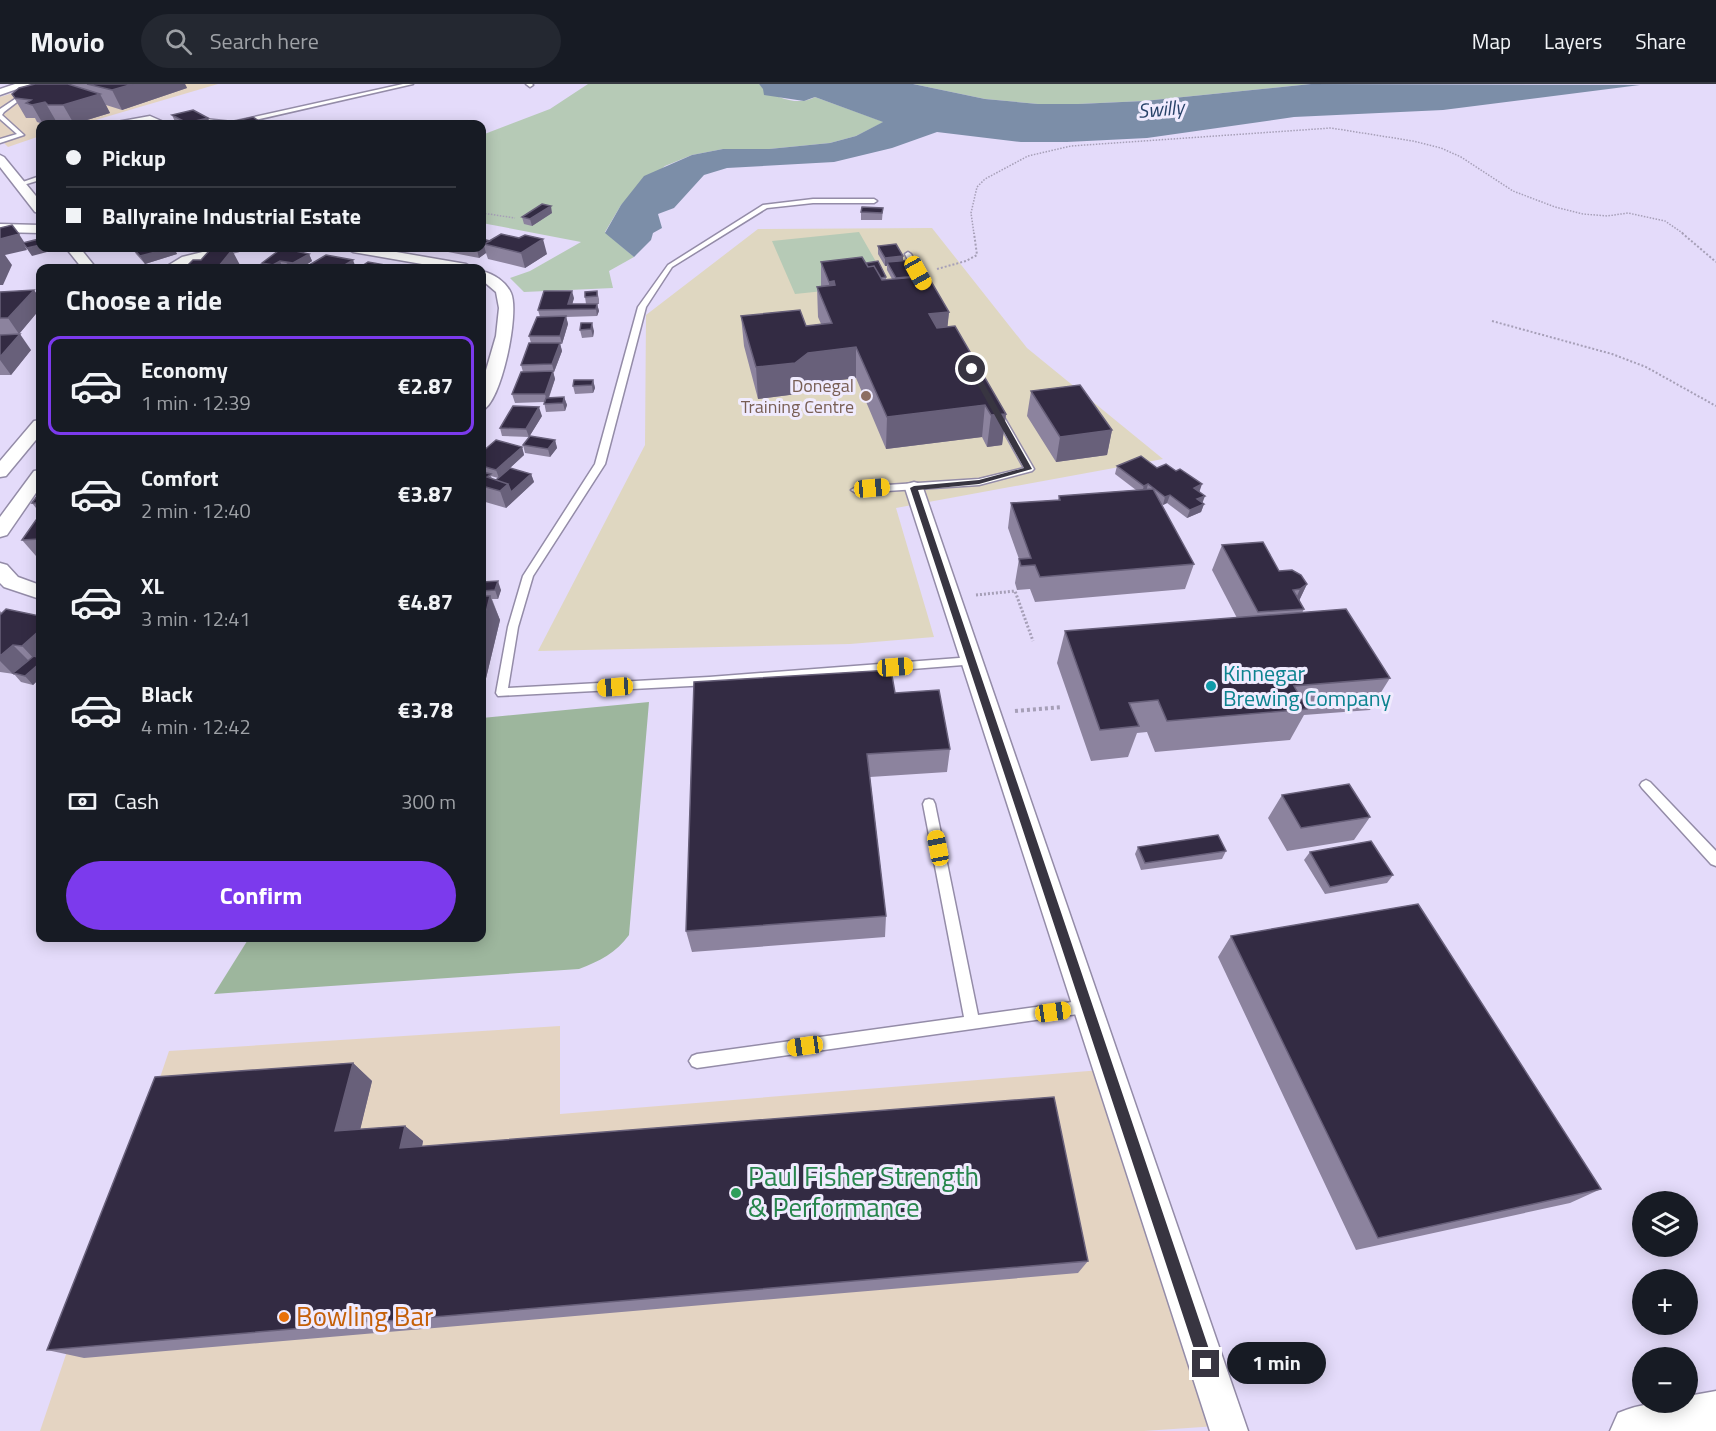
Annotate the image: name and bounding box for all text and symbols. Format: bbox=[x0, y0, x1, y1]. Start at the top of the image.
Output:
search box bbox=[141, 14, 561, 68]
text: Movio bbox=[30, 20, 105, 63]
text: Search here bbox=[210, 24, 319, 58]
icon: search bbox=[162, 25, 195, 58]
text: Map bbox=[1472, 25, 1511, 57]
text: Layers bbox=[1544, 25, 1602, 57]
text: Share bbox=[1635, 25, 1686, 57]
water label: Swilly bbox=[1137, 91, 1187, 126]
text: Pickup bbox=[102, 141, 166, 175]
text: Ballyraine Industrial Estate bbox=[102, 199, 361, 233]
car bbox=[901, 253, 935, 293]
text: Choose a ride bbox=[66, 279, 222, 320]
text: Economy bbox=[141, 353, 228, 387]
route start bbox=[958, 355, 985, 382]
icon: car bbox=[69, 359, 123, 413]
text: €2.87 bbox=[398, 369, 453, 403]
place label: Donegal Training Centre bbox=[741, 372, 854, 420]
text: 1 min · 12:39 bbox=[141, 387, 251, 418]
marker: Donegal Training Centre bbox=[859, 389, 873, 403]
text: Comfort bbox=[141, 461, 219, 495]
icon: car bbox=[69, 467, 123, 521]
text: €3.87 bbox=[398, 477, 453, 511]
car bbox=[853, 477, 891, 499]
text: 2 min · 12:40 bbox=[141, 495, 251, 526]
text: XL bbox=[141, 569, 164, 603]
icon: car bbox=[69, 575, 123, 629]
text: €4.87 bbox=[398, 585, 453, 619]
text: 3 min · 12:41 bbox=[141, 603, 251, 634]
place label: Kinnegar Brewing Company bbox=[1223, 656, 1392, 715]
car bbox=[876, 657, 914, 677]
text: Black bbox=[141, 677, 193, 711]
car bbox=[596, 677, 634, 697]
marker: Kinnegar Brewing Company bbox=[1204, 679, 1218, 693]
icon: car bbox=[69, 683, 123, 737]
text: €3.78 bbox=[398, 693, 453, 727]
text: 4 min · 12:42 bbox=[141, 711, 251, 742]
text: Cash bbox=[114, 784, 159, 818]
icon: cash bbox=[66, 785, 99, 818]
text: 300 m bbox=[401, 786, 456, 817]
car bbox=[926, 829, 950, 867]
button: Confirm bbox=[66, 861, 456, 930]
car bbox=[1034, 1001, 1072, 1023]
car bbox=[786, 1035, 824, 1057]
place label: Paul Fisher Strength & Performance bbox=[748, 1155, 979, 1227]
marker: Paul Fisher Strength & Performance bbox=[729, 1186, 743, 1200]
map controls bbox=[1632, 1191, 1698, 1413]
button: layers bbox=[1632, 1191, 1698, 1257]
button: + bbox=[1632, 1269, 1698, 1335]
place label: Bowling Bar bbox=[296, 1295, 433, 1336]
marker: Bowling Bar bbox=[277, 1310, 291, 1324]
callout: 1 min bbox=[1227, 1343, 1326, 1385]
text: 1 min bbox=[1252, 1347, 1301, 1378]
button: − bbox=[1632, 1347, 1698, 1413]
route end bbox=[1192, 1350, 1219, 1377]

